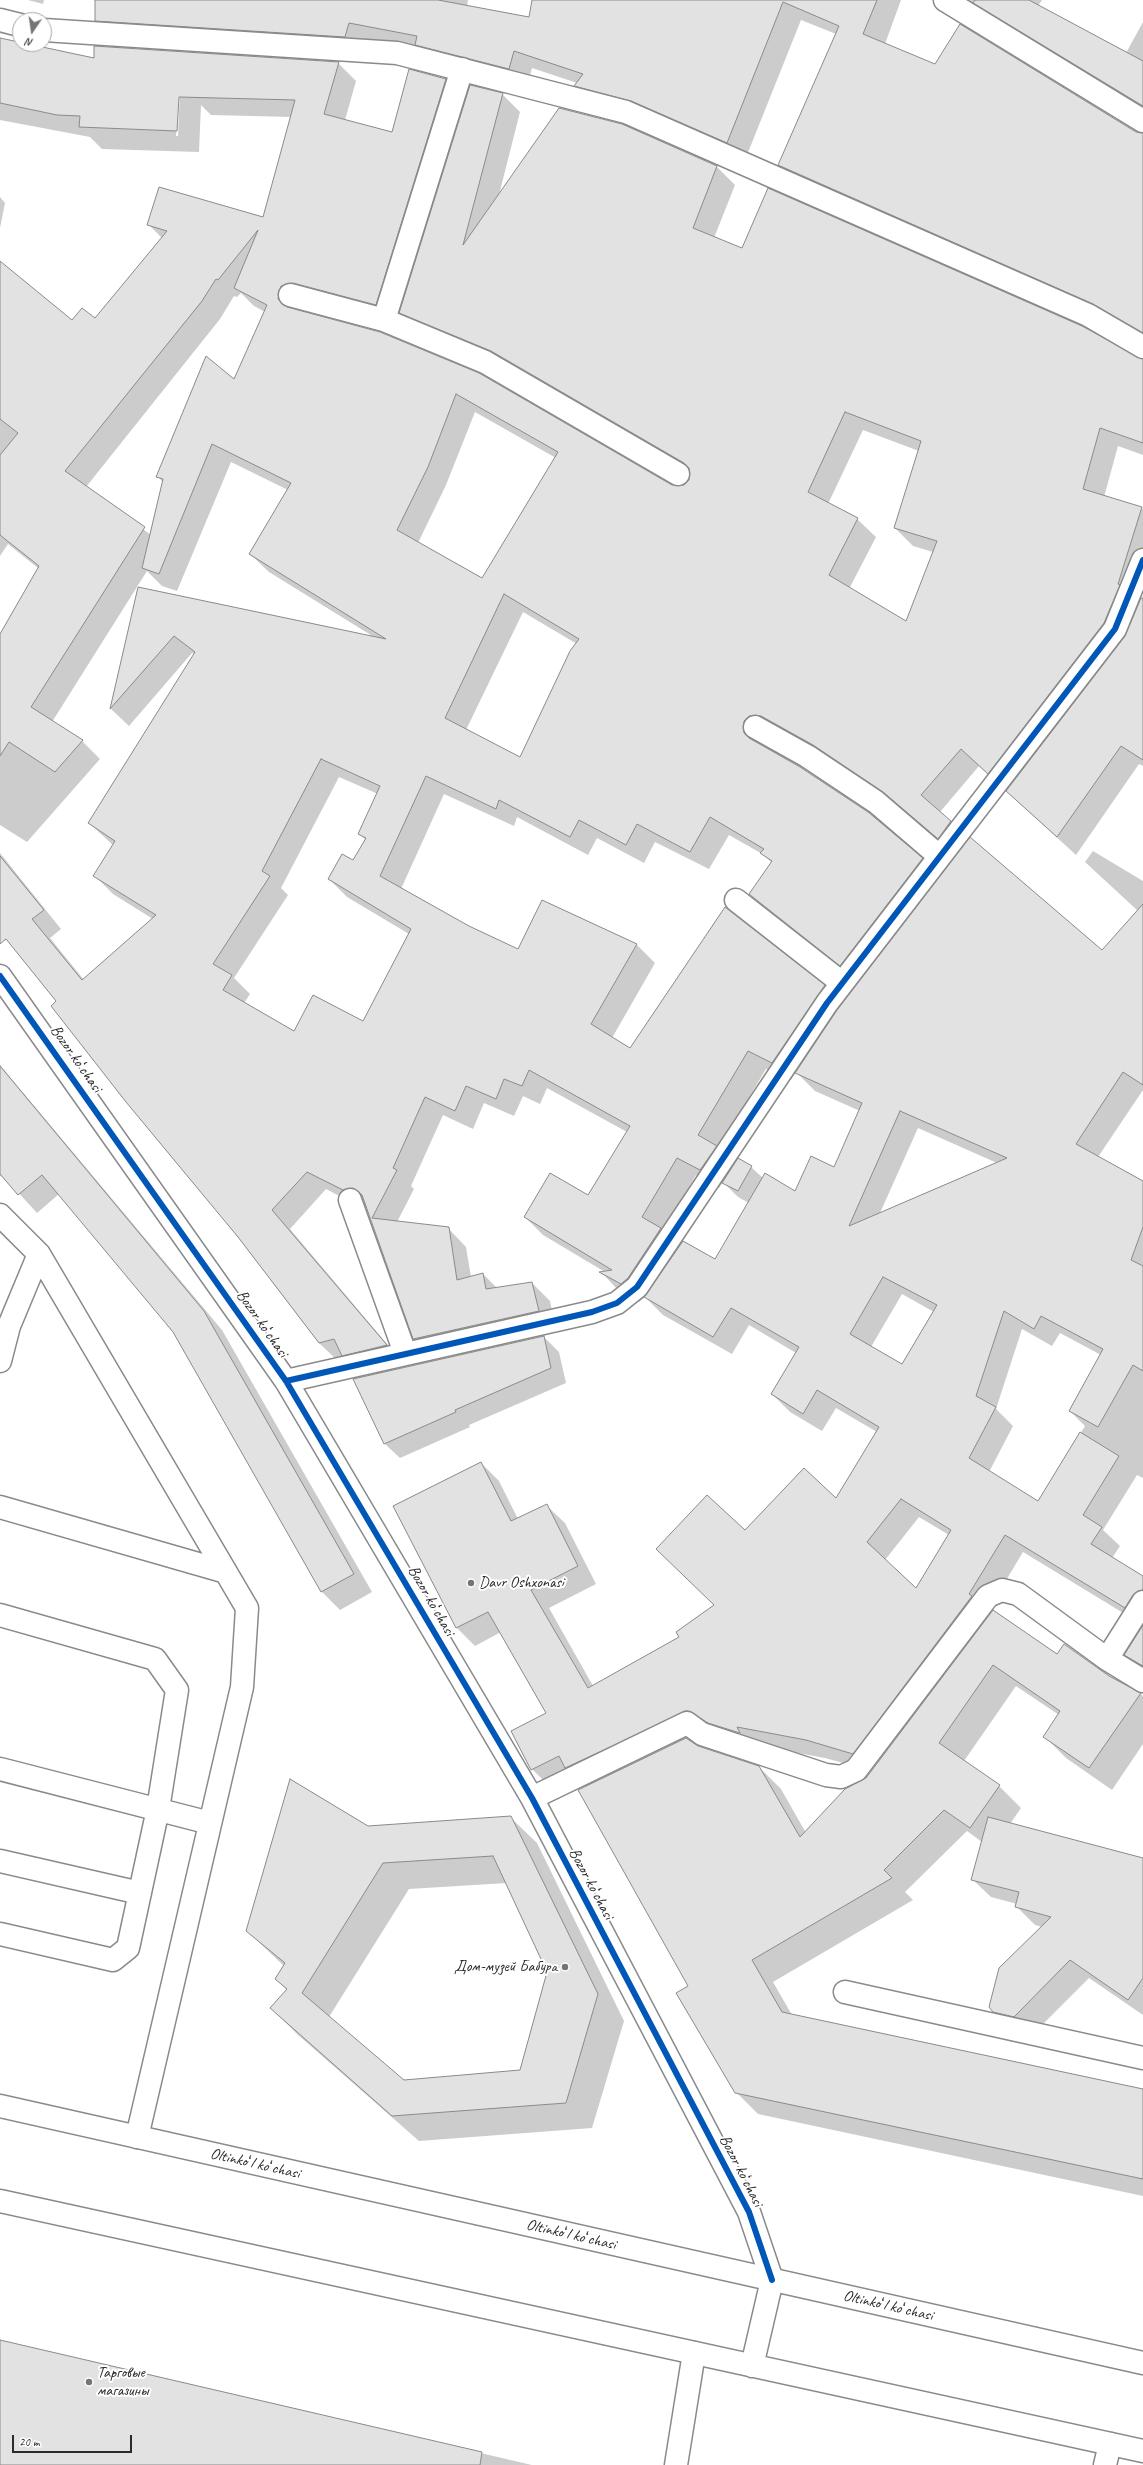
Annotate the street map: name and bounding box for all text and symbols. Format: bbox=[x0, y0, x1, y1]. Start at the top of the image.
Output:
north arrow bbox=[12, 12, 52, 52]
text: N bbox=[25, 35, 34, 50]
street label: Bozor koʻchasi bbox=[46, 1022, 106, 1096]
street label: Bozor koʻchasi bbox=[232, 1287, 292, 1361]
street label: Bozor koʻchasi bbox=[403, 1562, 459, 1640]
place label: Davr Oshxonasi bbox=[479, 1573, 564, 1593]
marker: Davr Oshxonasi bbox=[466, 1578, 476, 1588]
street label: Bozor koʻchasi bbox=[564, 1845, 618, 1923]
place label: Дом-музей Бабура bbox=[454, 1957, 557, 1977]
marker: Дом-музей Бабура bbox=[560, 1962, 570, 1972]
street label: Bozor koʻchasi bbox=[715, 2132, 767, 2210]
street label: Oltinkoʻl koʻchasi bbox=[208, 2144, 302, 2184]
street label: Oltinkoʻl koʻchasi bbox=[524, 2215, 618, 2255]
street label: Oltinkoʻl koʻchasi bbox=[841, 2286, 935, 2326]
place label: Тарговые магазины bbox=[97, 2363, 148, 2401]
marker: Тарговые магазины bbox=[84, 2377, 94, 2387]
scale bar bbox=[14, 2427, 134, 2453]
text: 20 m bbox=[19, 2434, 39, 2450]

